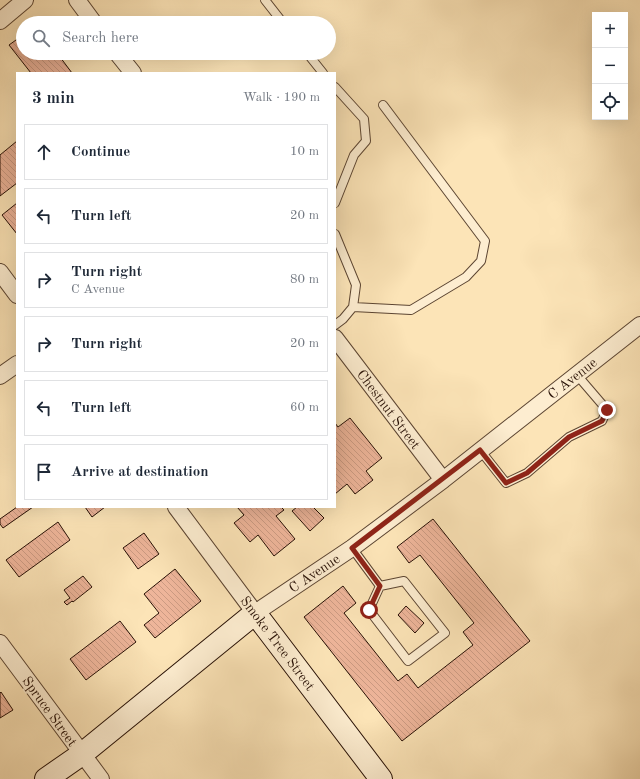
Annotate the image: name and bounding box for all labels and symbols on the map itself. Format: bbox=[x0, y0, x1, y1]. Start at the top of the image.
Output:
street label: C Avenue bbox=[546, 355, 600, 402]
street label: Chestnut Street bbox=[354, 367, 423, 452]
route end bbox=[598, 401, 616, 419]
street label: C Avenue bbox=[287, 552, 342, 596]
street label: Smoke Tree Street bbox=[237, 594, 317, 693]
route start bbox=[360, 601, 378, 619]
street label: Spruce Street bbox=[19, 674, 79, 749]

